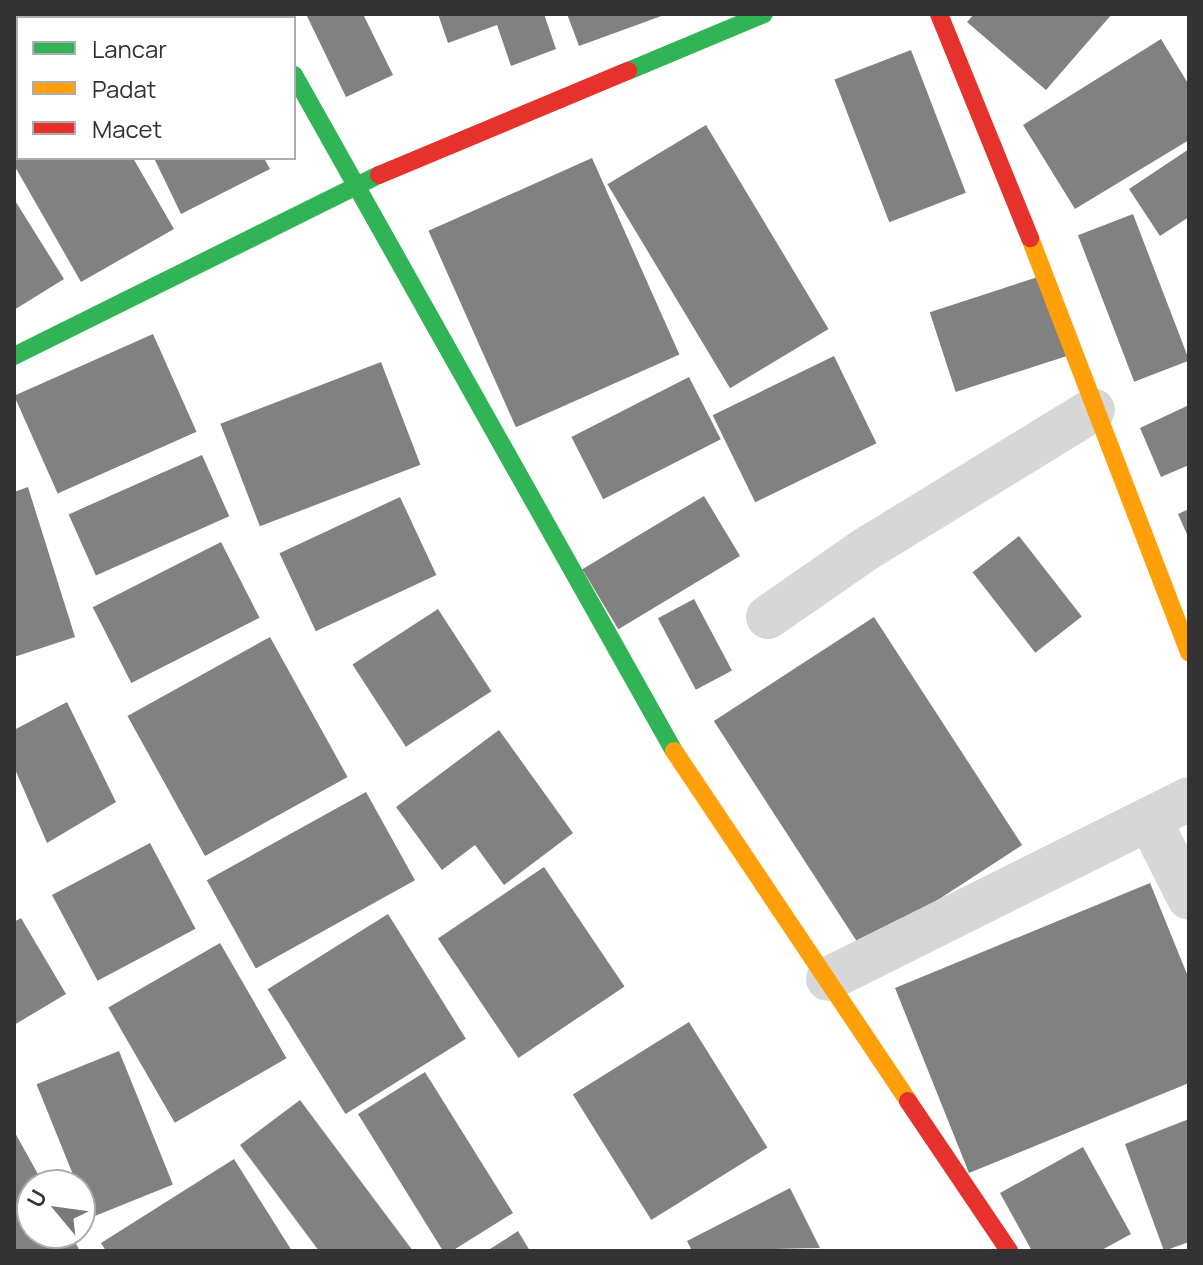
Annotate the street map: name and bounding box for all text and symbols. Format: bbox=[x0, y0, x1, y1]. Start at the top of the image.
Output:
legend bbox=[16, 16, 296, 160]
text: Lancar bbox=[92, 32, 167, 65]
text: Padat bbox=[92, 72, 156, 105]
text: Macet bbox=[92, 112, 162, 145]
north arrow bbox=[16, 1169, 96, 1249]
text: U bbox=[20, 1184, 54, 1213]

